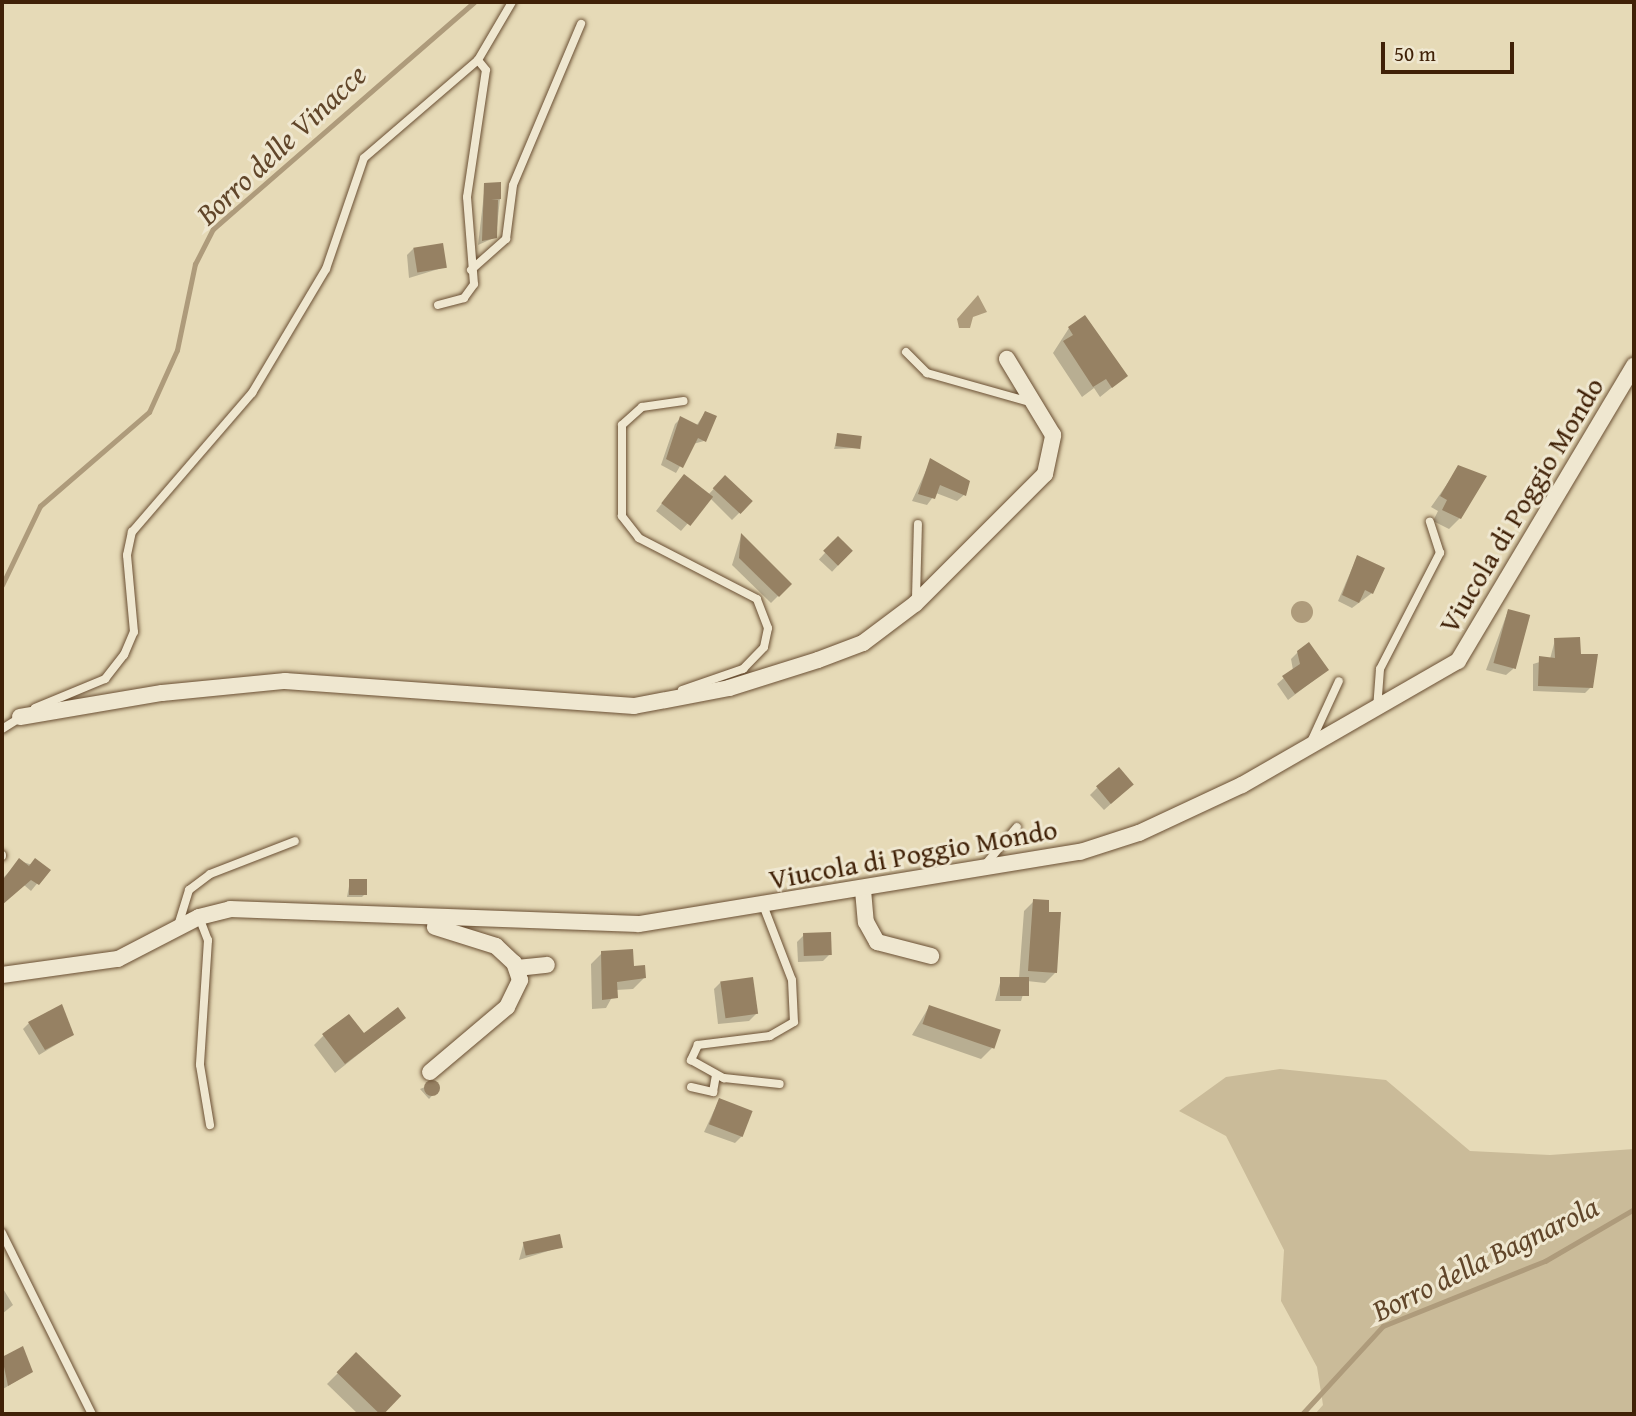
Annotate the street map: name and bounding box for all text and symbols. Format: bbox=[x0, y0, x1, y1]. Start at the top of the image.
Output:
scale bar bbox=[1384, 28, 1517, 72]
text: 50 m bbox=[1394, 38, 1436, 69]
water label: Borro delle Vinacce bbox=[189, 56, 373, 232]
street label: Viucola di Poggio Mondo bbox=[1431, 371, 1611, 639]
street label: Viucola di Poggio Mondo bbox=[766, 812, 1060, 896]
water label: Borro della Bagnarola bbox=[1366, 1188, 1604, 1328]

